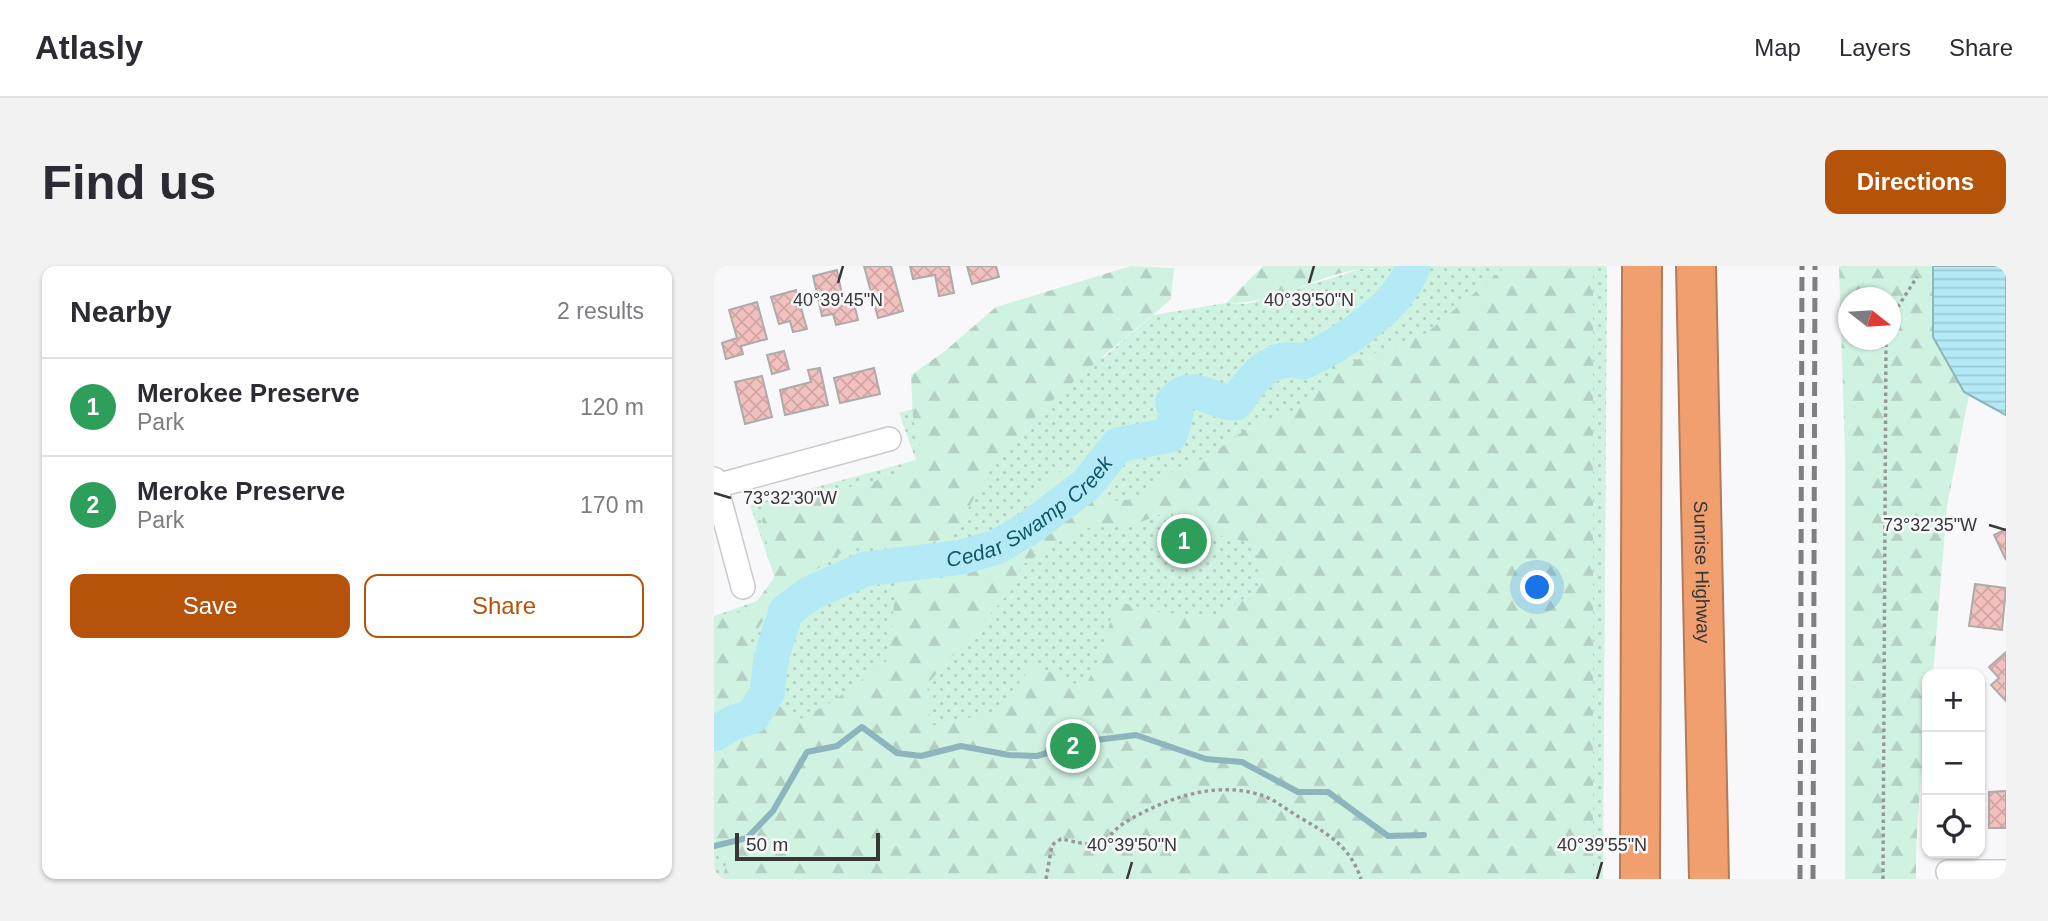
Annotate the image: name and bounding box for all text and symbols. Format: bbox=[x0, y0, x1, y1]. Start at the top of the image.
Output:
text: Atlasly bbox=[35, 29, 143, 66]
text: Map bbox=[1754, 34, 1801, 61]
text: Layers bbox=[1839, 34, 1911, 61]
text: Share bbox=[1949, 34, 2013, 61]
button: Directions bbox=[1825, 150, 2006, 214]
text: Find us bbox=[42, 155, 216, 209]
north arrow bbox=[1838, 287, 1901, 350]
text: 40°39'45"N bbox=[793, 290, 883, 310]
text: 40°39'50"N bbox=[1264, 290, 1354, 310]
text: Nearby bbox=[70, 295, 172, 328]
text: 2 results bbox=[557, 298, 644, 324]
text: Merokee Preserve bbox=[137, 378, 360, 408]
text: 1 bbox=[87, 394, 99, 420]
text: 120 m bbox=[580, 394, 644, 420]
text: Park bbox=[137, 409, 184, 435]
water label: Cedar Swamp Creek bbox=[945, 450, 1117, 570]
text: Meroke Preserve bbox=[137, 476, 345, 506]
text: 73°32'30"W bbox=[743, 488, 837, 508]
text: 2 bbox=[87, 492, 99, 518]
text: 170 m bbox=[580, 492, 644, 518]
street label: Sunrise Highway bbox=[1690, 500, 1715, 644]
text: Park bbox=[137, 507, 184, 533]
pin: 1 bbox=[1161, 515, 1207, 567]
text: 73°32'35"W bbox=[1883, 515, 1977, 535]
your location bbox=[1520, 570, 1554, 604]
button: Save bbox=[70, 574, 350, 638]
button: Share bbox=[364, 574, 644, 638]
map controls bbox=[1922, 669, 1985, 858]
button: + bbox=[1922, 669, 1985, 732]
pin: 2 bbox=[1050, 720, 1096, 772]
button: − bbox=[1922, 732, 1985, 795]
button: locate bbox=[1922, 795, 1985, 858]
scale bar bbox=[735, 830, 880, 862]
text: 50 m bbox=[746, 834, 788, 855]
text: 40°39'50"N bbox=[1087, 835, 1177, 855]
text: 40°39'55"N bbox=[1557, 835, 1647, 855]

